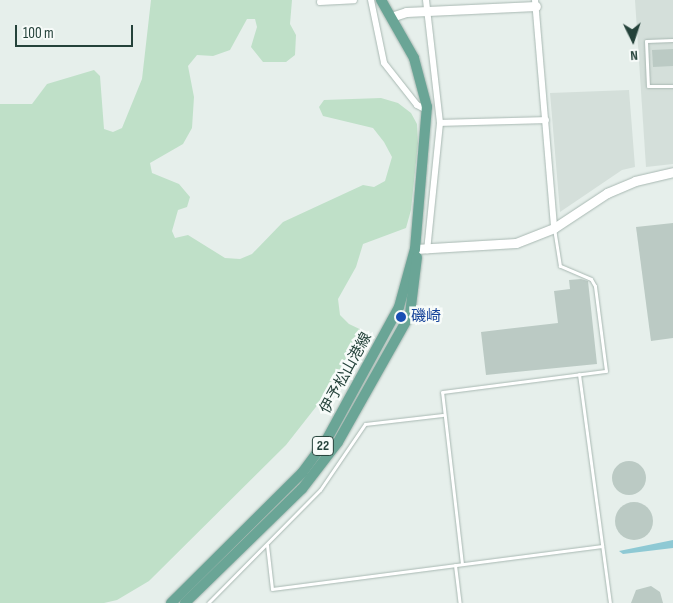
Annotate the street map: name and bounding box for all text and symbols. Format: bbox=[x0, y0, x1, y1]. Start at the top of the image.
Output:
scale bar bbox=[18, 15, 135, 47]
north arrow bbox=[608, 15, 658, 65]
text: 100 m bbox=[23, 24, 54, 43]
text: N bbox=[630, 47, 638, 64]
place label: 磯崎 bbox=[411, 308, 441, 326]
marker: 磯崎 bbox=[395, 311, 407, 323]
street label: 伊予松山港線 bbox=[316, 329, 376, 417]
road number: 22 bbox=[312, 434, 334, 458]

